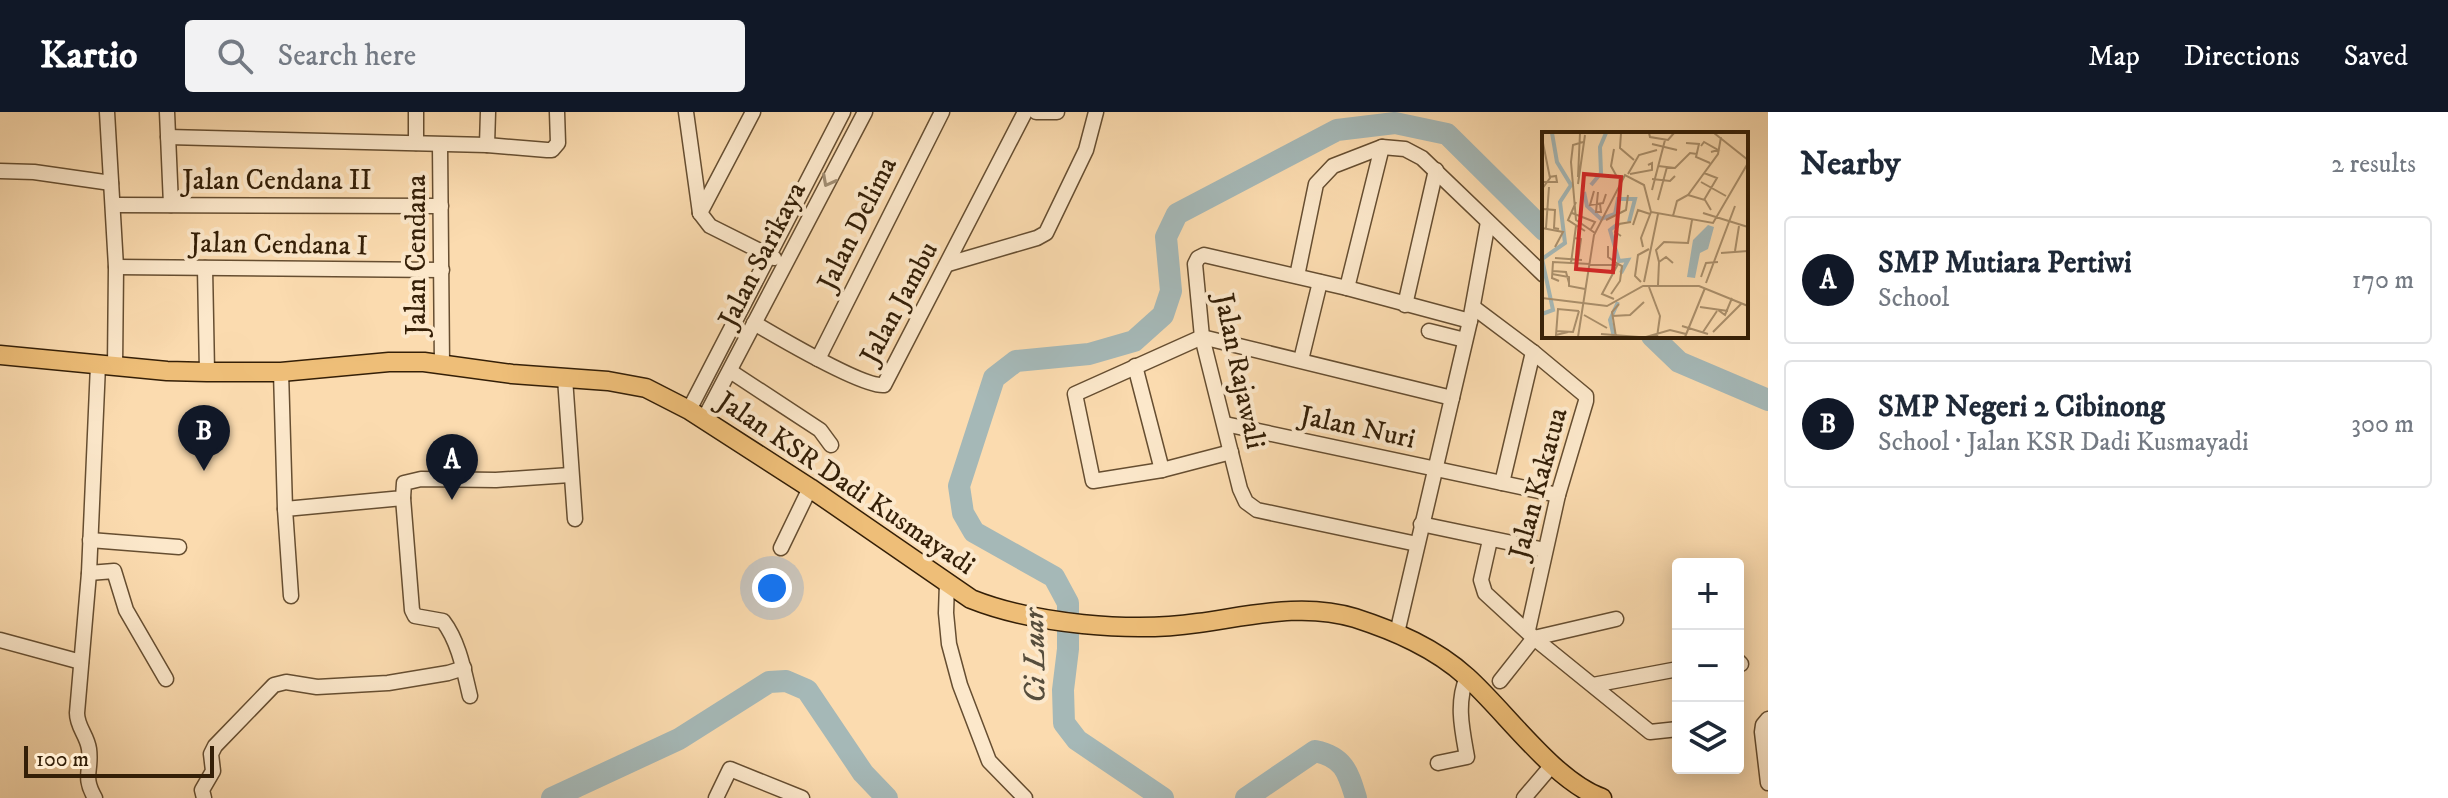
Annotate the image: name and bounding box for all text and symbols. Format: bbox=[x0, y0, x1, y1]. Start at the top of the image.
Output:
search box bbox=[185, 20, 745, 92]
text: Kartio bbox=[40, 32, 137, 80]
icon: search bbox=[213, 34, 257, 78]
text: Search here bbox=[277, 38, 416, 75]
text: Map bbox=[2088, 39, 2140, 74]
text: Directions bbox=[2184, 39, 2300, 74]
text: Saved bbox=[2344, 39, 2408, 74]
inset map bbox=[1542, 132, 1748, 338]
text: Nearby bbox=[1800, 143, 1901, 185]
text: 2 results bbox=[2331, 148, 2416, 181]
street label: Jalan Delima bbox=[809, 151, 905, 299]
street label: Jalan Cendana II bbox=[179, 163, 372, 198]
one-way arrow bbox=[822, 172, 838, 186]
street label: Jalan Cendana bbox=[399, 175, 434, 338]
street label: Jalan Sarikaya bbox=[709, 176, 814, 336]
street label: Jalan Cendana I bbox=[187, 225, 368, 264]
street label: Jalan Jambu bbox=[851, 236, 946, 373]
text: SMP Mutiara Pertiwi bbox=[1878, 245, 2132, 282]
text: A bbox=[1820, 264, 1836, 297]
text: 170 m bbox=[2352, 264, 2414, 297]
text: School bbox=[1878, 282, 1949, 315]
street label: Jalan Rajawali bbox=[1205, 288, 1273, 452]
street label: Jalan KSR Dadi Kusmayadi bbox=[708, 382, 982, 583]
text: SMP Negeri 2 Cibinong bbox=[1878, 389, 2165, 426]
street label: Jalan Nuri bbox=[1294, 398, 1419, 457]
street label: Jalan Kakatua bbox=[1501, 404, 1575, 566]
pin: B bbox=[178, 405, 230, 471]
text: B bbox=[1820, 408, 1836, 441]
text: 300 m bbox=[2351, 408, 2414, 441]
text: School · Jalan KSR Dadi Kusmayadi bbox=[1878, 426, 2249, 459]
pin: A bbox=[426, 434, 478, 500]
map controls bbox=[1672, 558, 1744, 774]
button: + bbox=[1672, 558, 1744, 630]
your location bbox=[752, 568, 792, 608]
water label: Ci Luar bbox=[1016, 606, 1055, 703]
button: − bbox=[1672, 630, 1744, 702]
button: layers bbox=[1672, 702, 1744, 774]
scale bar bbox=[24, 742, 214, 778]
text: 100 m bbox=[36, 746, 89, 773]

